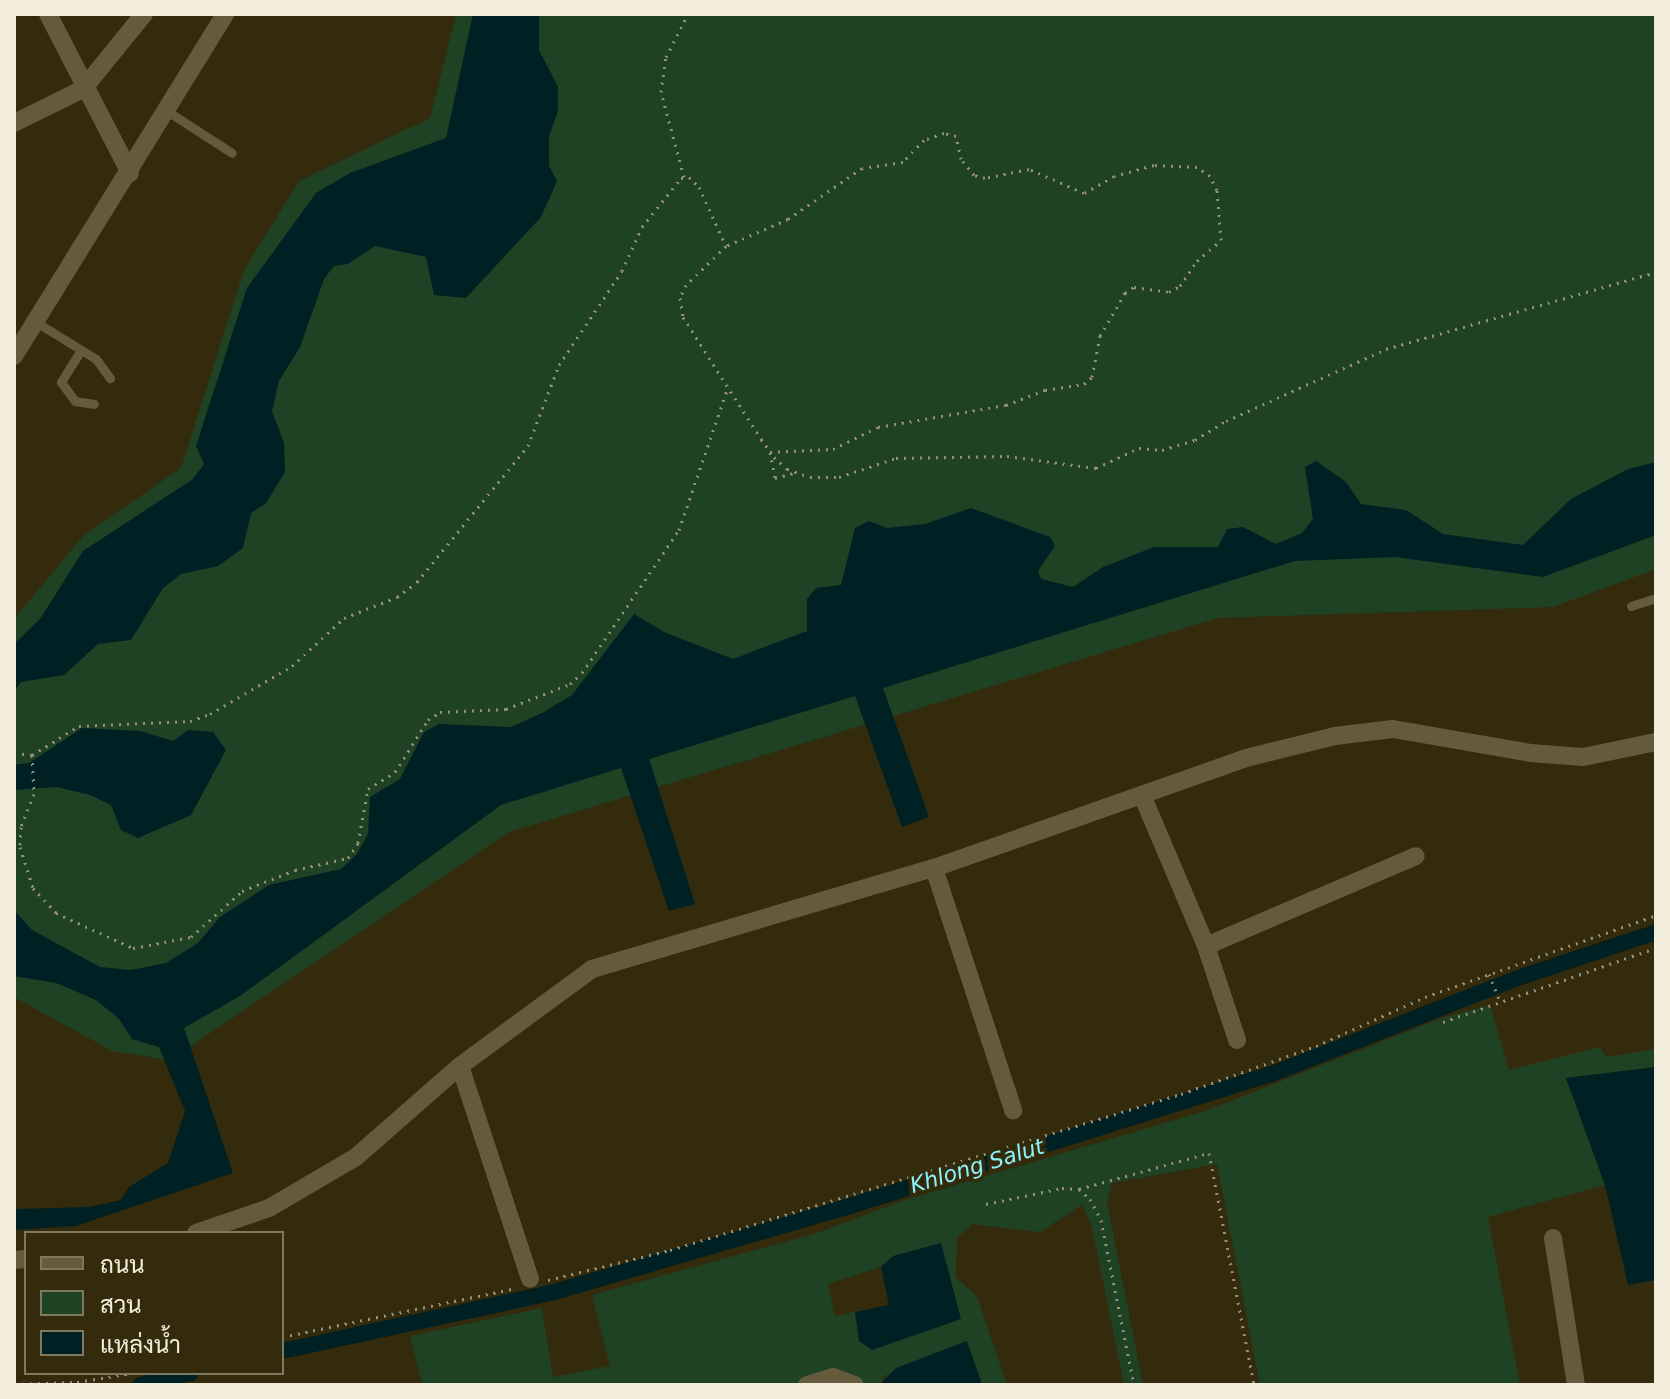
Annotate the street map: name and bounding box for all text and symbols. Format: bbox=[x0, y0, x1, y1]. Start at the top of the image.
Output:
water label: Khlong Salut bbox=[907, 1133, 1047, 1199]
legend bbox=[24, 1231, 284, 1375]
text: ถนน bbox=[100, 1251, 145, 1279]
text: สวน bbox=[100, 1291, 142, 1319]
text: แหล่งน้ำ bbox=[100, 1331, 181, 1359]

